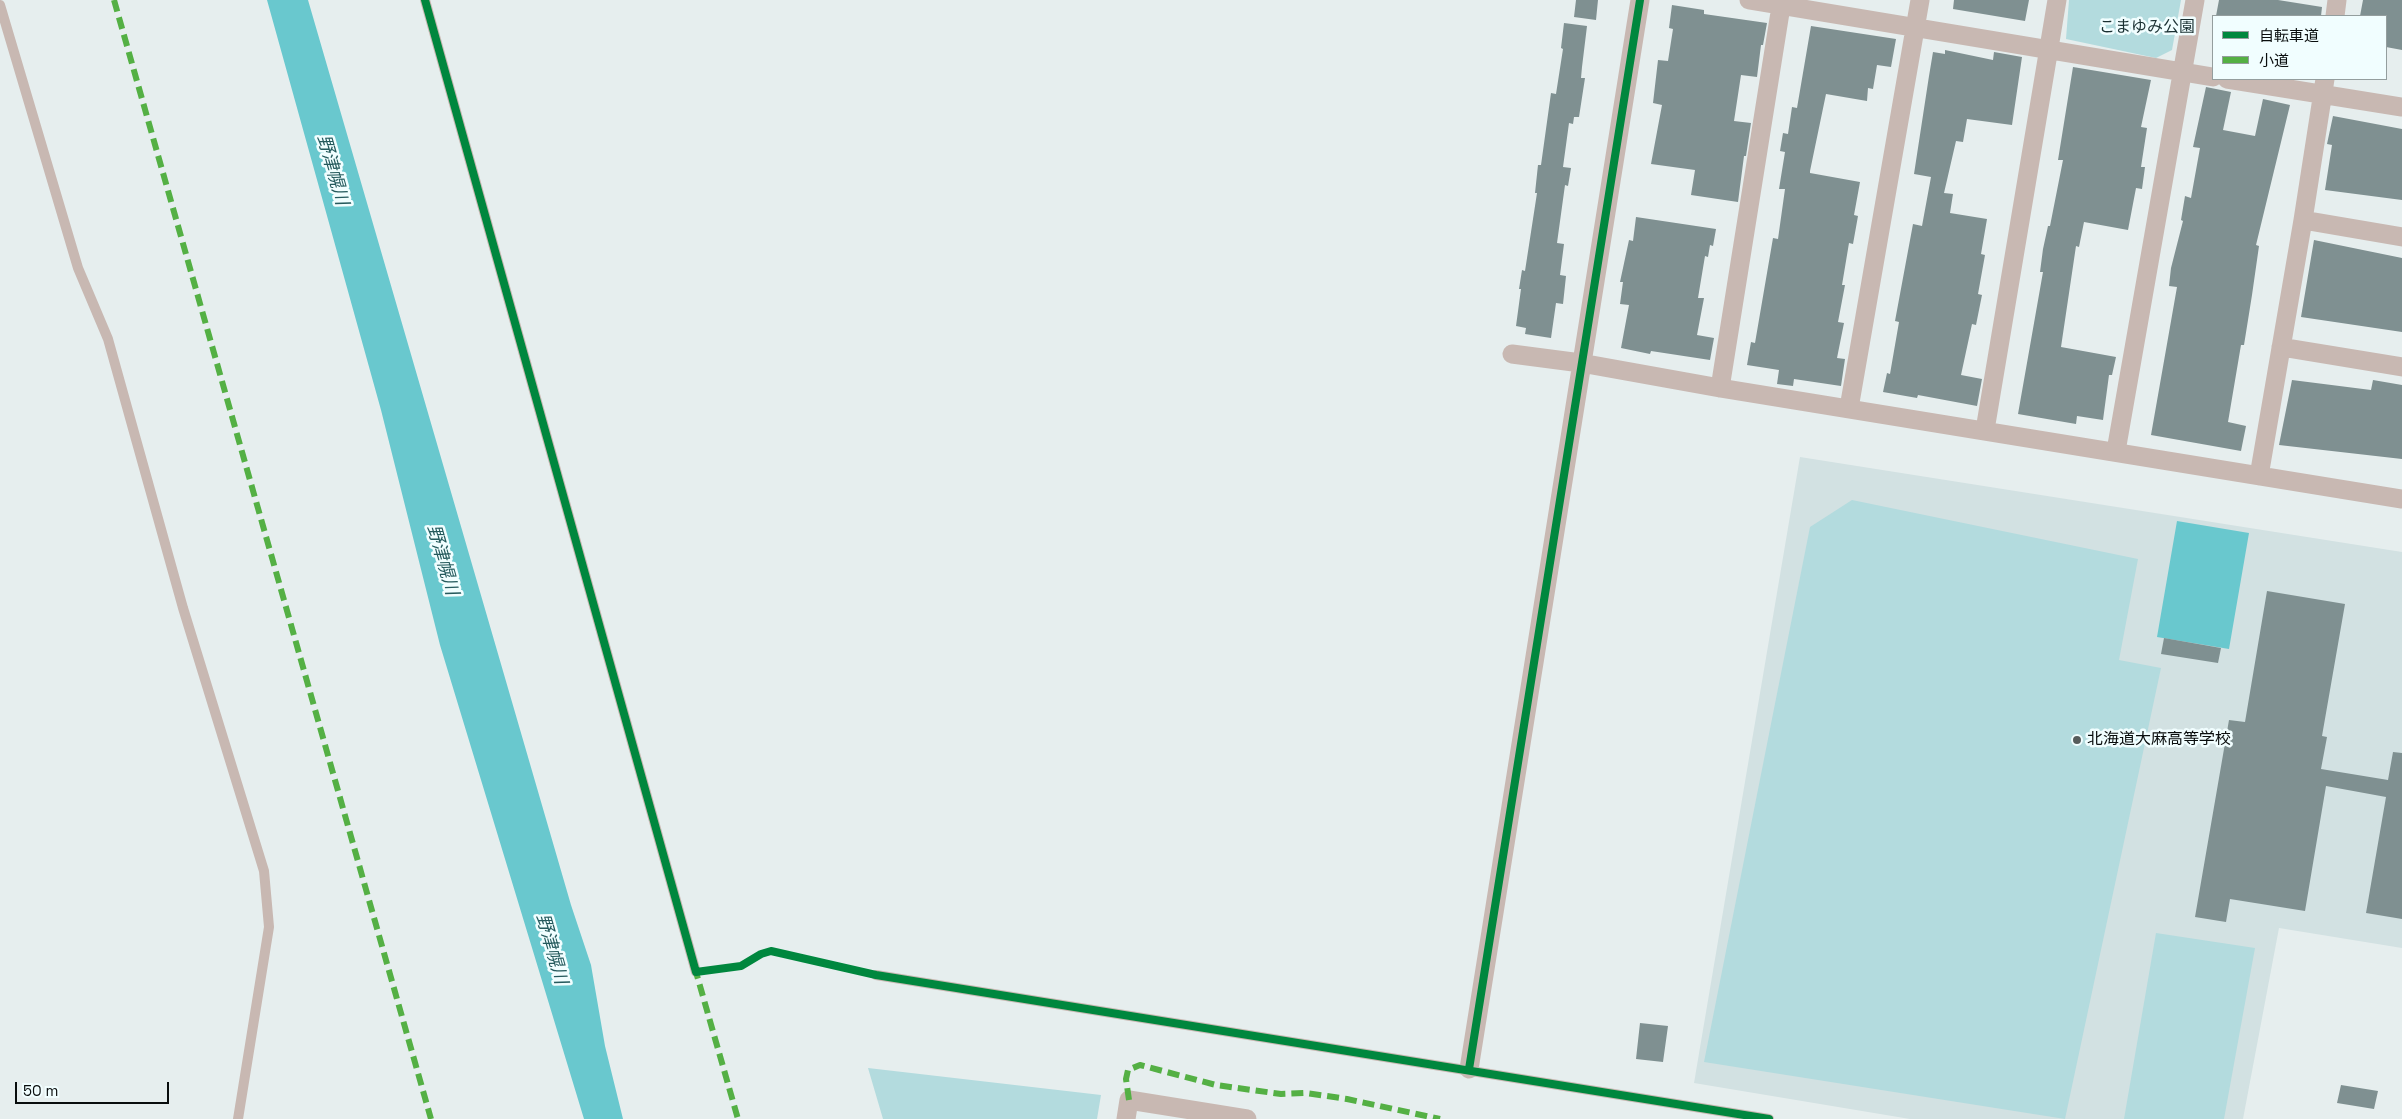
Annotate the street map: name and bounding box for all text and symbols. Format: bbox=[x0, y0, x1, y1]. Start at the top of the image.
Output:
legend bbox=[2212, 15, 2387, 80]
park label: こまゆみ公園 bbox=[2099, 18, 2195, 38]
text: 自転車道 bbox=[2259, 26, 2319, 45]
text: 小道 bbox=[2259, 51, 2289, 70]
water label: 野津幌川 bbox=[312, 132, 352, 208]
water label: 野津幌川 bbox=[422, 522, 462, 598]
place label: 北海道大麻高等学校 bbox=[2087, 730, 2231, 750]
marker: 北海道大麻高等学校 bbox=[2071, 734, 2083, 746]
water label: 野津幌川 bbox=[531, 911, 571, 987]
scale bar bbox=[18, 1072, 171, 1104]
text: 50 m bbox=[23, 1081, 58, 1100]

